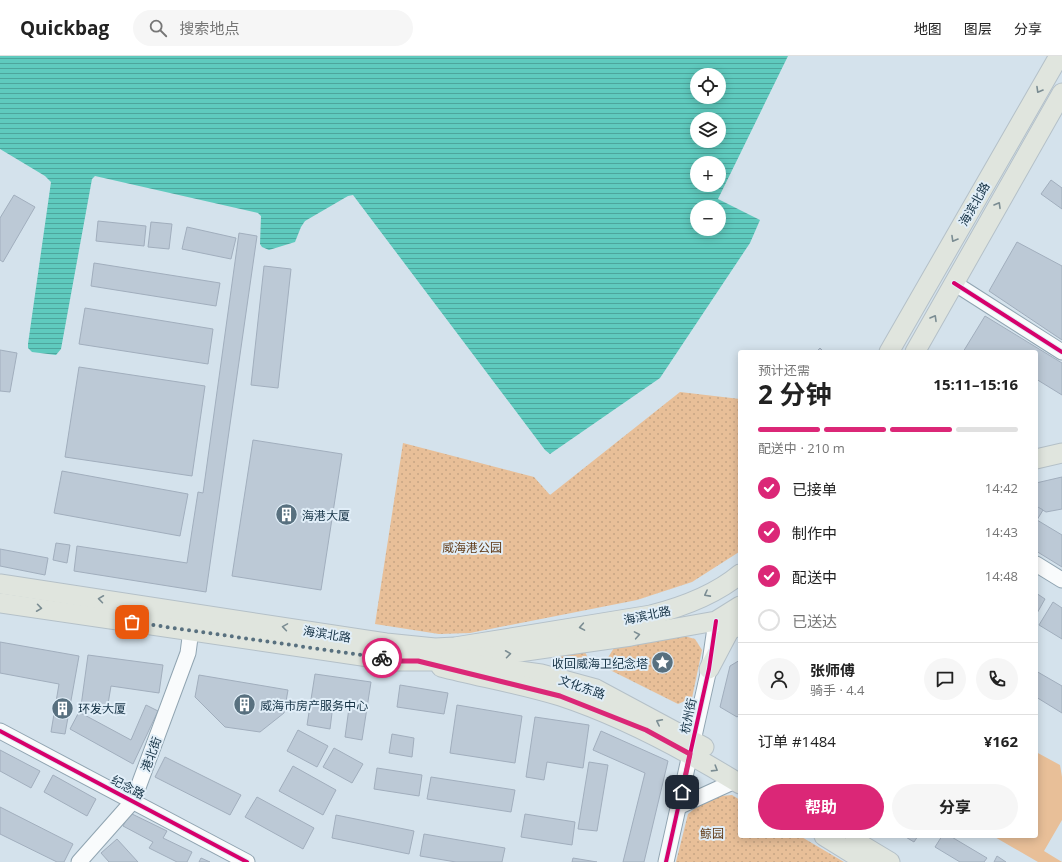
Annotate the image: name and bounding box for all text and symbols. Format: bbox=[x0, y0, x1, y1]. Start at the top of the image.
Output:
search box bbox=[133, 10, 413, 46]
text: Quickbag bbox=[20, 15, 109, 41]
icon: search bbox=[147, 17, 169, 39]
text: 搜索地点 bbox=[179, 18, 239, 38]
text: 地图 bbox=[914, 19, 942, 38]
text: 图层 bbox=[964, 19, 992, 38]
text: 分享 bbox=[1014, 19, 1042, 38]
map controls bbox=[690, 68, 726, 236]
button: locate bbox=[690, 68, 726, 104]
one-way arrow bbox=[1037, 86, 1044, 93]
button: layers bbox=[690, 112, 726, 148]
button: + bbox=[690, 156, 726, 192]
street label: 海滨北路 bbox=[955, 179, 993, 229]
button: − bbox=[690, 200, 726, 236]
one-way arrow bbox=[994, 202, 1001, 209]
one-way arrow bbox=[951, 235, 958, 242]
one-way arrow bbox=[930, 315, 937, 322]
text: 预计还需 bbox=[758, 361, 810, 379]
text: 15:11–15:16 bbox=[933, 374, 1018, 394]
text: 2 分钟 bbox=[758, 376, 832, 412]
text: 配送中 · 210 m bbox=[758, 439, 845, 457]
icon: check bbox=[758, 477, 780, 499]
text: 已接单 bbox=[792, 479, 837, 499]
text: 14:42 bbox=[985, 479, 1018, 497]
building icon: 海港大厦 bbox=[274, 502, 300, 528]
place label: 海港大厦 bbox=[302, 507, 350, 524]
icon: check bbox=[758, 521, 780, 543]
text: 制作中 bbox=[792, 523, 837, 543]
text: 14:43 bbox=[985, 523, 1018, 541]
park label: 威海港公园 bbox=[442, 539, 502, 556]
icon: check bbox=[758, 565, 780, 587]
text: 配送中 bbox=[792, 567, 837, 587]
text: 14:48 bbox=[985, 567, 1018, 585]
one-way arrow bbox=[704, 590, 711, 597]
one-way arrow bbox=[98, 595, 104, 604]
street label: 海滨北路 bbox=[622, 602, 672, 628]
one-way arrow bbox=[36, 603, 42, 612]
pin bbox=[115, 605, 149, 639]
icon: bag bbox=[121, 611, 143, 633]
text: 已送达 bbox=[792, 611, 837, 631]
street label: 海滨北路 bbox=[302, 622, 352, 646]
one-way arrow bbox=[579, 622, 585, 631]
one-way arrow bbox=[282, 623, 288, 632]
one-way arrow bbox=[634, 631, 640, 640]
courier bbox=[362, 638, 402, 678]
icon: bike bbox=[371, 647, 393, 669]
one-way arrow bbox=[505, 650, 511, 659]
place icon: 收回威海卫纪念塔 bbox=[650, 650, 676, 676]
place label: 收回威海卫纪念塔 bbox=[552, 655, 648, 672]
button: person bbox=[758, 658, 800, 700]
button: chat bbox=[924, 658, 966, 700]
button: phone bbox=[976, 658, 1018, 700]
text: 张师傅 bbox=[810, 660, 855, 680]
street label: 文化东路 bbox=[557, 671, 607, 703]
text: 骑手 · 4.4 bbox=[810, 681, 864, 699]
building icon: 威海市房产服务中心 bbox=[231, 692, 257, 718]
building icon: 环发大厦 bbox=[50, 695, 76, 721]
place label: 威海市房产服务中心 bbox=[260, 697, 368, 714]
street label: 杭州街 bbox=[676, 697, 700, 735]
place label: 环发大厦 bbox=[78, 700, 126, 717]
one-way arrow bbox=[656, 719, 663, 727]
text: 订单 #1484 bbox=[758, 731, 836, 751]
text: ¥162 bbox=[984, 731, 1018, 751]
street label: 港北街 bbox=[137, 734, 165, 774]
one-way arrow bbox=[711, 764, 718, 771]
street label: 纪念路 bbox=[108, 771, 148, 803]
pin bbox=[665, 775, 699, 809]
icon: home bbox=[671, 781, 693, 803]
button: 帮助 bbox=[758, 784, 884, 830]
button: 分享 bbox=[892, 784, 1018, 830]
park label: 鲸园 bbox=[700, 825, 724, 842]

